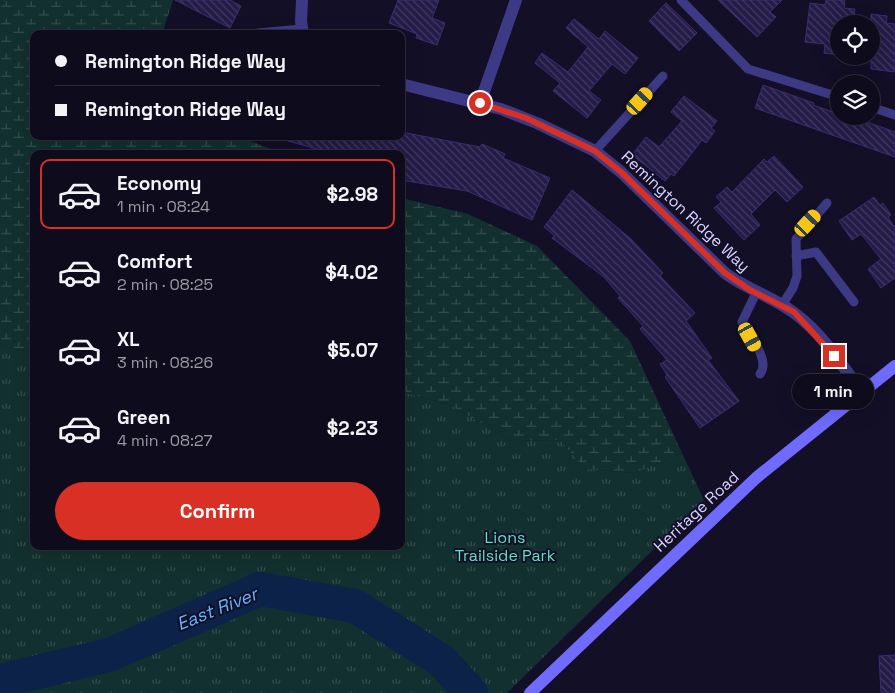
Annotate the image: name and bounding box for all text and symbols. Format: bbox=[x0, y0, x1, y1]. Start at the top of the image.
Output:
map controls bbox=[830, 15, 880, 125]
button: locate bbox=[830, 15, 880, 65]
text: Remington Ridge Way bbox=[85, 49, 286, 74]
button: layers bbox=[830, 75, 880, 125]
car bbox=[624, 85, 655, 117]
route start bbox=[469, 92, 491, 114]
text: Remington Ridge Way bbox=[85, 97, 286, 122]
street label: Remington Ridge Way bbox=[617, 146, 755, 277]
text: Economy bbox=[117, 171, 201, 196]
icon: car bbox=[57, 172, 102, 217]
text: $2.98 bbox=[326, 182, 378, 207]
text: 1 min · 08:24 bbox=[117, 196, 210, 217]
car bbox=[792, 207, 823, 239]
text: Comfort bbox=[117, 249, 193, 274]
icon: car bbox=[57, 250, 102, 295]
text: $4.02 bbox=[325, 260, 378, 285]
text: 2 min · 08:25 bbox=[117, 274, 213, 295]
car bbox=[736, 320, 763, 354]
text: XL bbox=[117, 327, 140, 352]
icon: car bbox=[57, 328, 102, 373]
text: $5.07 bbox=[327, 338, 378, 363]
route end bbox=[823, 345, 845, 367]
text: 3 min · 08:26 bbox=[117, 352, 213, 373]
callout: 1 min bbox=[793, 374, 875, 408]
text: 1 min bbox=[813, 381, 853, 402]
text: Green bbox=[117, 405, 170, 430]
icon: car bbox=[57, 406, 102, 451]
text: $2.23 bbox=[327, 416, 378, 441]
text: 4 min · 08:27 bbox=[117, 430, 213, 451]
street label: Heritage Road bbox=[649, 466, 743, 556]
button: Confirm bbox=[55, 482, 380, 540]
park label: Lions Trailside Park bbox=[455, 527, 556, 566]
water label: East River bbox=[173, 581, 263, 635]

